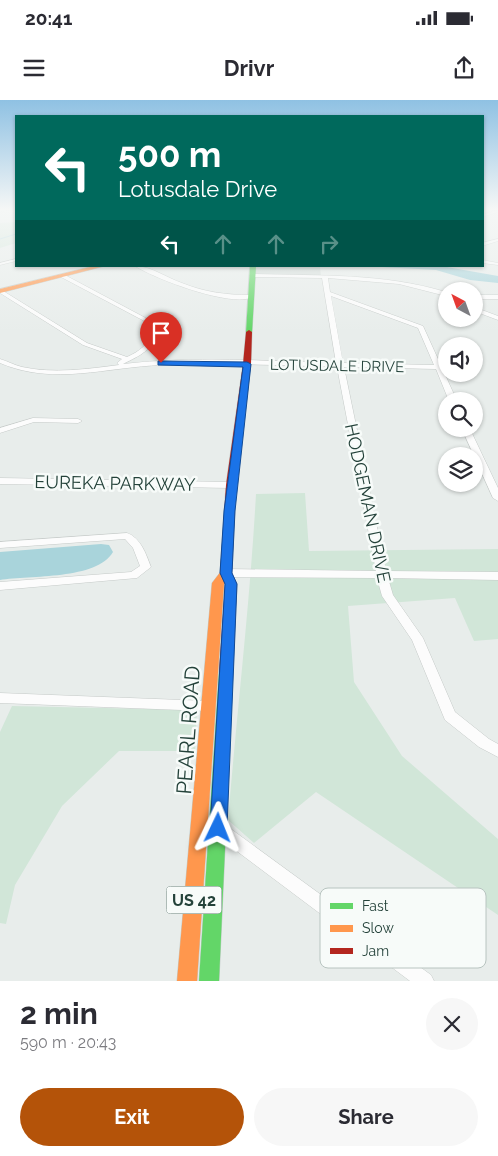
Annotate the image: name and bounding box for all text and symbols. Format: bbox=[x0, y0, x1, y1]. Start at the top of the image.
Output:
text: 20:41 bbox=[25, 7, 72, 29]
icon: menu bbox=[20, 54, 48, 82]
icon: share bbox=[450, 54, 478, 82]
text: Drivr bbox=[224, 55, 274, 81]
text: 500 m bbox=[118, 134, 221, 175]
icon: left bbox=[35, 135, 100, 200]
text: Lotusdale Drive bbox=[118, 176, 277, 202]
icon: left bbox=[156, 230, 184, 258]
icon: ahead bbox=[209, 230, 237, 258]
icon: ahead bbox=[262, 230, 290, 258]
icon: right bbox=[315, 230, 343, 258]
north arrow bbox=[438, 282, 482, 328]
map controls bbox=[438, 282, 483, 492]
pin bbox=[140, 312, 182, 363]
icon: arrive bbox=[147, 319, 175, 347]
button: sound bbox=[438, 337, 483, 382]
street label: LOTUSDALE DRIVE bbox=[270, 356, 404, 376]
button: search bbox=[438, 392, 483, 437]
street label: HODGEMAN DRIVE bbox=[341, 421, 395, 585]
button: layers bbox=[438, 447, 483, 492]
street label: EUREKA PARKWAY bbox=[34, 471, 196, 495]
street label: PEARL ROAD bbox=[171, 665, 205, 795]
position arrow bbox=[191, 801, 243, 853]
road number: US 42 bbox=[166, 886, 222, 914]
legend bbox=[320, 888, 486, 968]
text: Fast bbox=[362, 898, 389, 914]
text: Slow bbox=[362, 920, 394, 936]
text: Jam bbox=[362, 943, 389, 959]
text: 2 min bbox=[20, 996, 98, 1031]
button: close bbox=[426, 998, 478, 1050]
text: 590 m · 20:43 bbox=[20, 1033, 116, 1052]
button: Exit bbox=[20, 1088, 244, 1146]
button: Share bbox=[254, 1088, 478, 1146]

